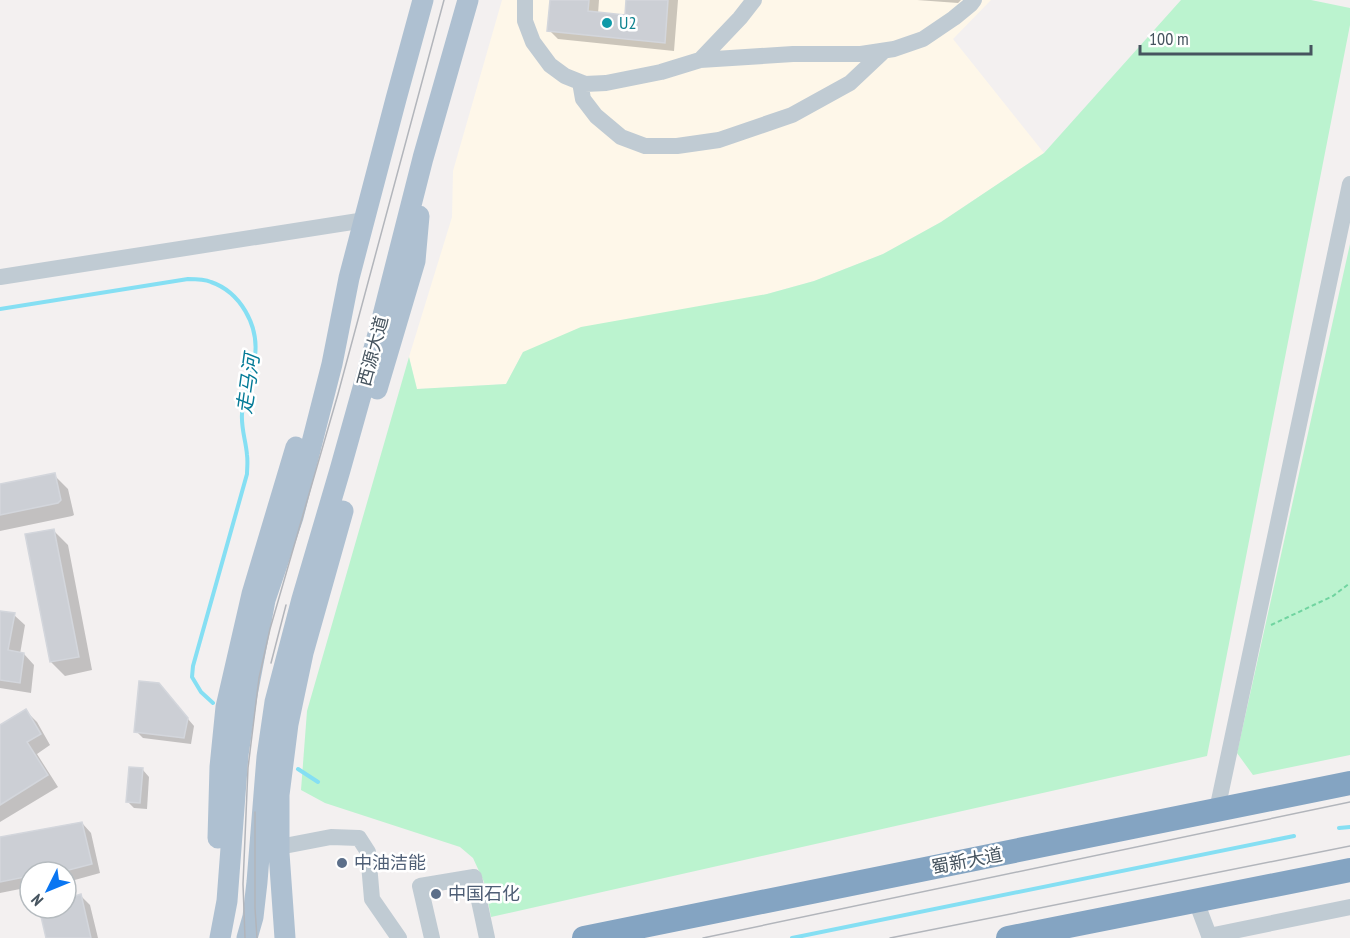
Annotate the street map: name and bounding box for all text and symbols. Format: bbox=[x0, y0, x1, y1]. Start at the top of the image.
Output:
place label: U2 bbox=[619, 11, 636, 34]
marker: U2 bbox=[600, 16, 614, 30]
scale bar bbox=[1140, 18, 1311, 56]
text: 100 m bbox=[1149, 27, 1189, 50]
street label: 西源大道 bbox=[352, 313, 393, 389]
water label: 走马河 bbox=[231, 349, 266, 416]
street label: 蜀新大道 bbox=[929, 842, 1004, 879]
place label: 中油洁能 bbox=[354, 851, 426, 874]
marker: 中油洁能 bbox=[335, 856, 349, 870]
north arrow bbox=[18, 860, 78, 920]
place label: 中国石化 bbox=[448, 882, 520, 905]
marker: 中国石化 bbox=[429, 887, 443, 901]
text: N bbox=[27, 890, 47, 910]

